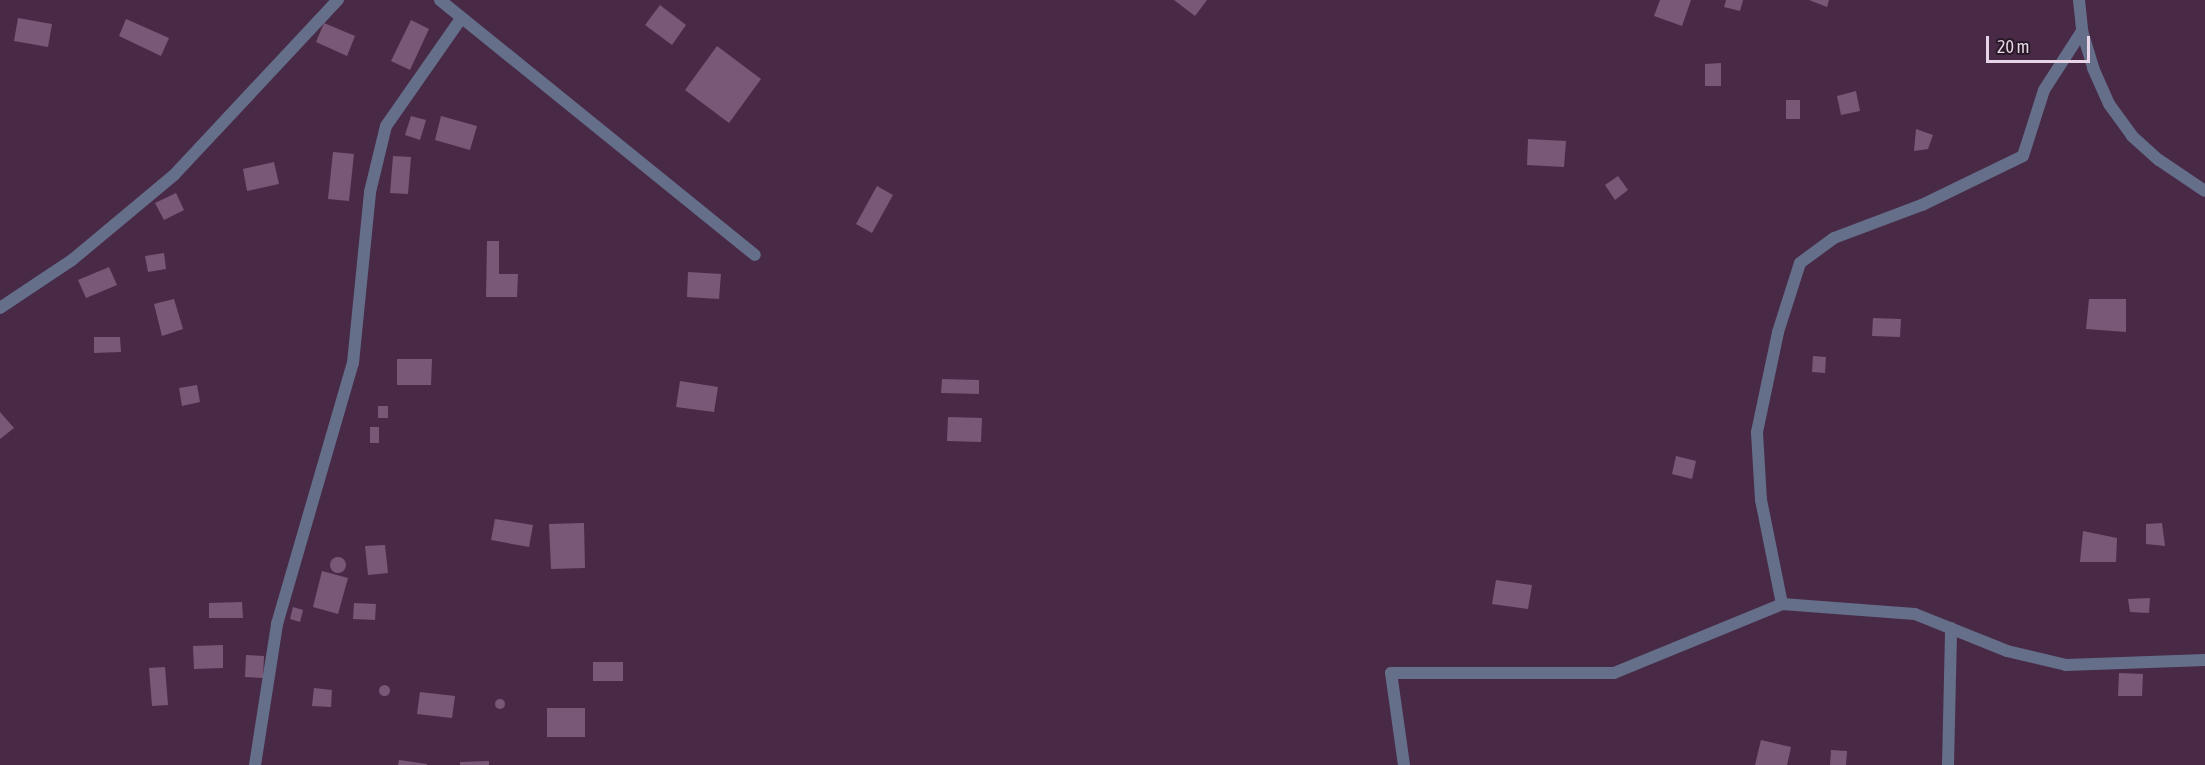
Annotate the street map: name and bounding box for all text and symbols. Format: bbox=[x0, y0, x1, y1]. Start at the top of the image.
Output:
scale bar bbox=[1989, 24, 2092, 62]
text: 20 m bbox=[1997, 36, 2029, 57]

